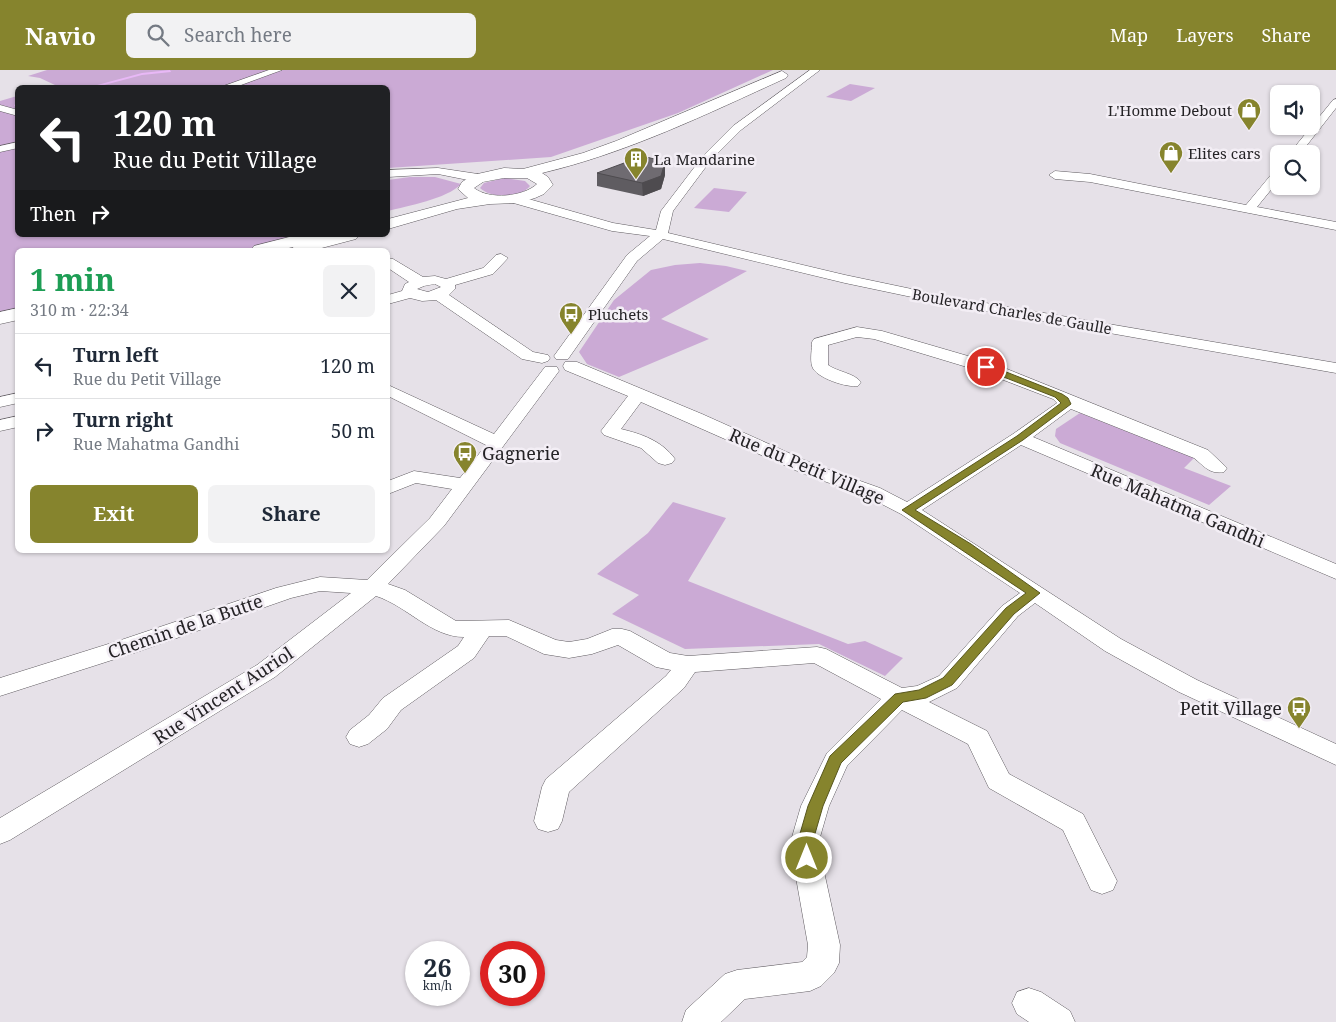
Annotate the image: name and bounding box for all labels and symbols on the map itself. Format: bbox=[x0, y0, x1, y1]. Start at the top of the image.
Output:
shop icon: L'Homme Debout bbox=[1236, 97, 1262, 131]
place label: L'Homme Debout bbox=[1108, 100, 1232, 120]
shop icon: Elites cars bbox=[1158, 140, 1184, 174]
place label: Elites cars bbox=[1188, 143, 1261, 163]
building icon: La Mandarine bbox=[623, 146, 649, 180]
place label: La Mandarine bbox=[654, 149, 755, 169]
street label: Boulevard Charles de Gaulle bbox=[910, 284, 1114, 338]
bus stop icon: Pluchets bbox=[558, 301, 584, 335]
place label: Pluchets bbox=[588, 304, 648, 324]
pin bbox=[965, 346, 1007, 388]
street label: Rue du Petit Village bbox=[726, 422, 888, 510]
bus stop icon: Gagnerie bbox=[452, 440, 478, 474]
place label: Gagnerie bbox=[482, 441, 560, 465]
street label: Rue Mahatma Gandhi bbox=[1087, 457, 1269, 553]
street label: Chemin de la Butte bbox=[104, 588, 266, 664]
street label: Rue Vincent Auriol bbox=[148, 641, 298, 749]
bus stop icon: Petit Village bbox=[1286, 695, 1312, 729]
place label: Petit Village bbox=[1180, 696, 1282, 720]
position arrow bbox=[780, 831, 832, 883]
speed limit sign: 30 bbox=[480, 941, 545, 1006]

